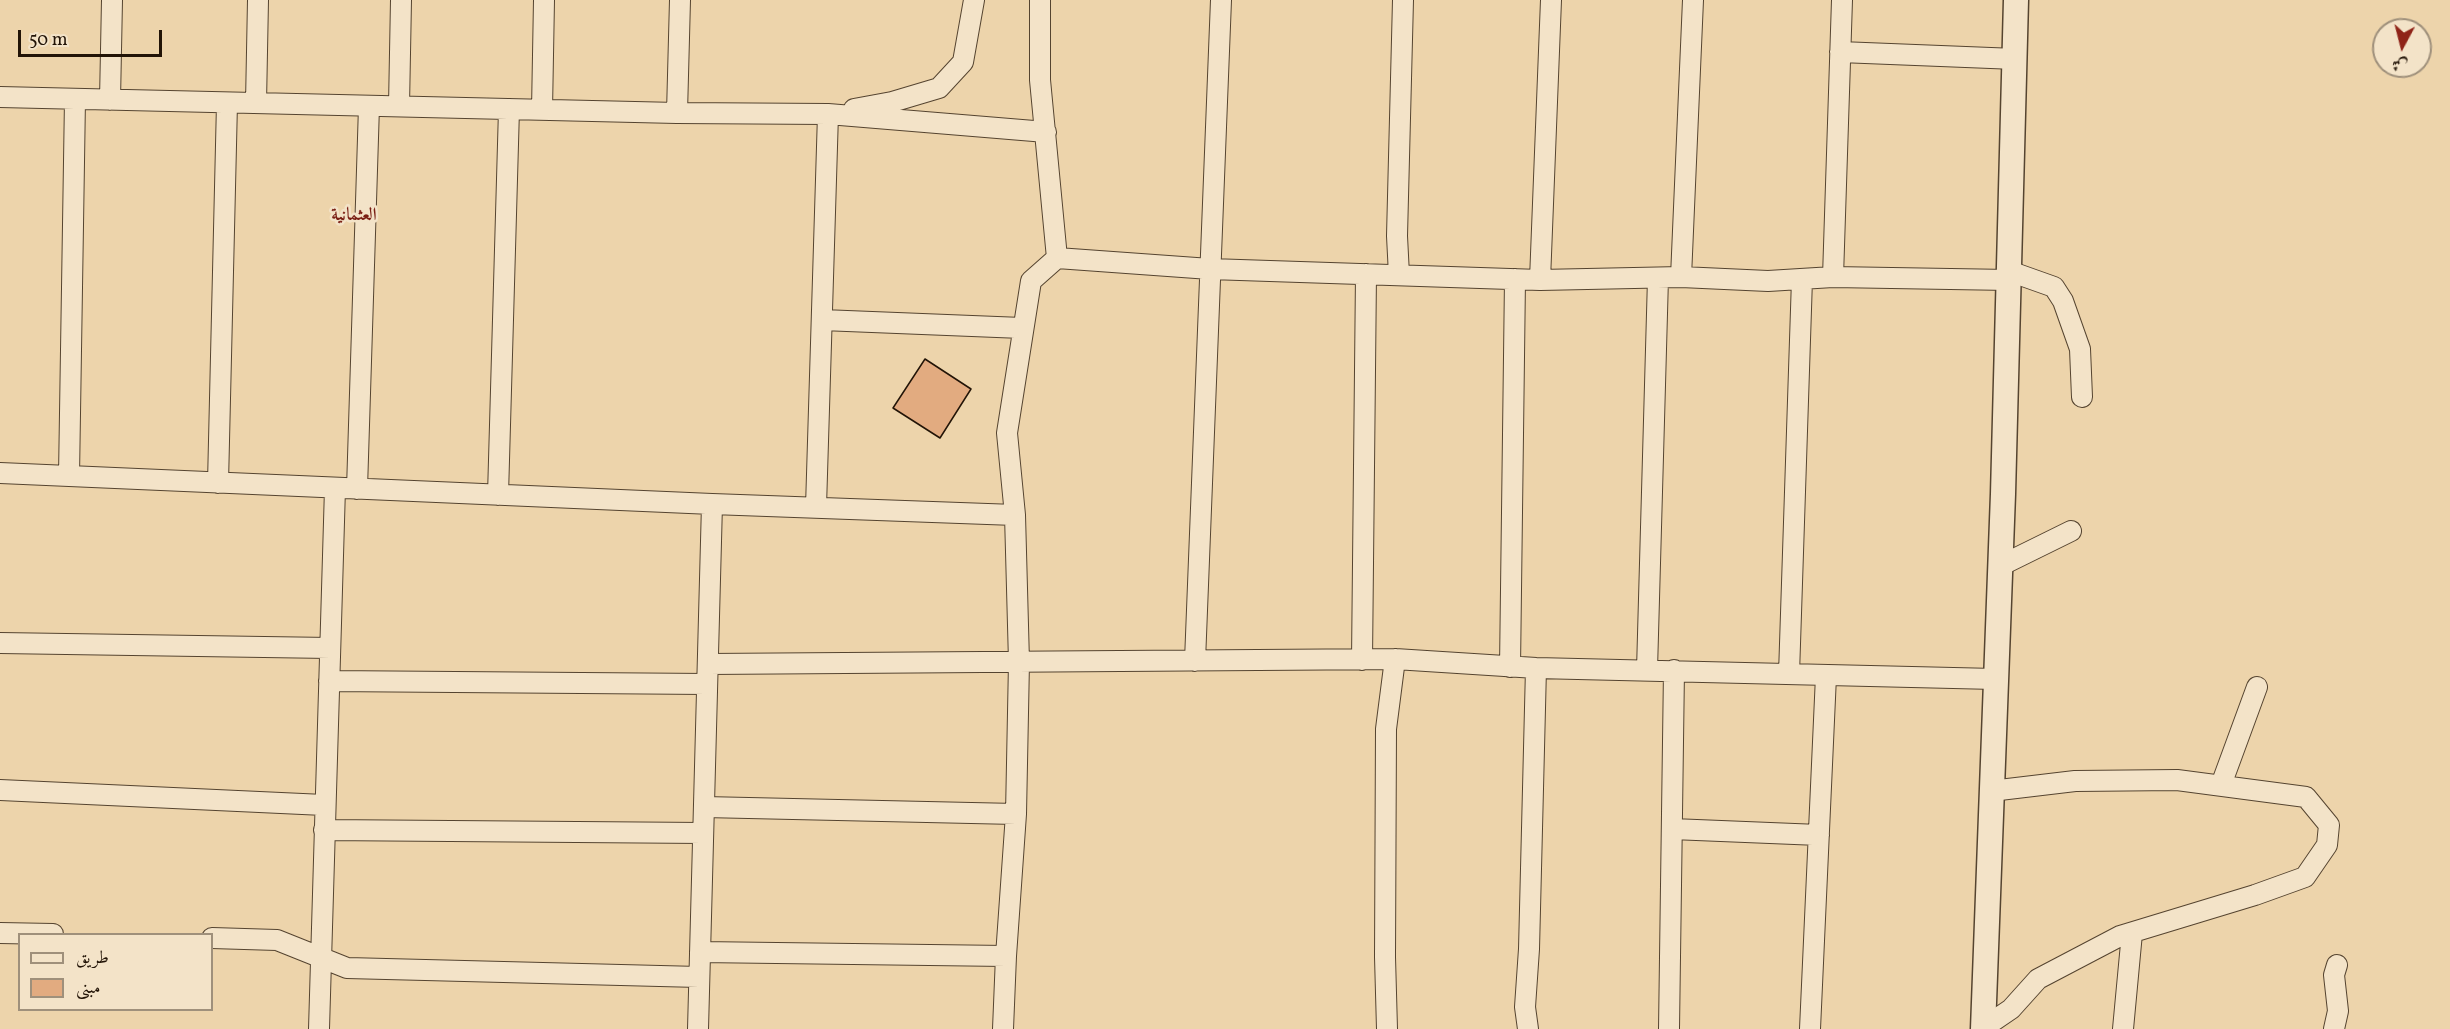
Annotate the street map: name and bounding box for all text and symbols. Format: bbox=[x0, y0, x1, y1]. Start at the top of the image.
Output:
scale bar bbox=[21, 18, 165, 56]
north arrow bbox=[2372, 18, 2432, 78]
text: 50 m bbox=[29, 28, 68, 53]
text: ش bbox=[2391, 52, 2409, 76]
district label: العثمانية bbox=[331, 206, 377, 228]
legend bbox=[18, 933, 213, 1011]
text: طريق bbox=[76, 946, 109, 971]
text: مبنى bbox=[76, 976, 101, 1001]

